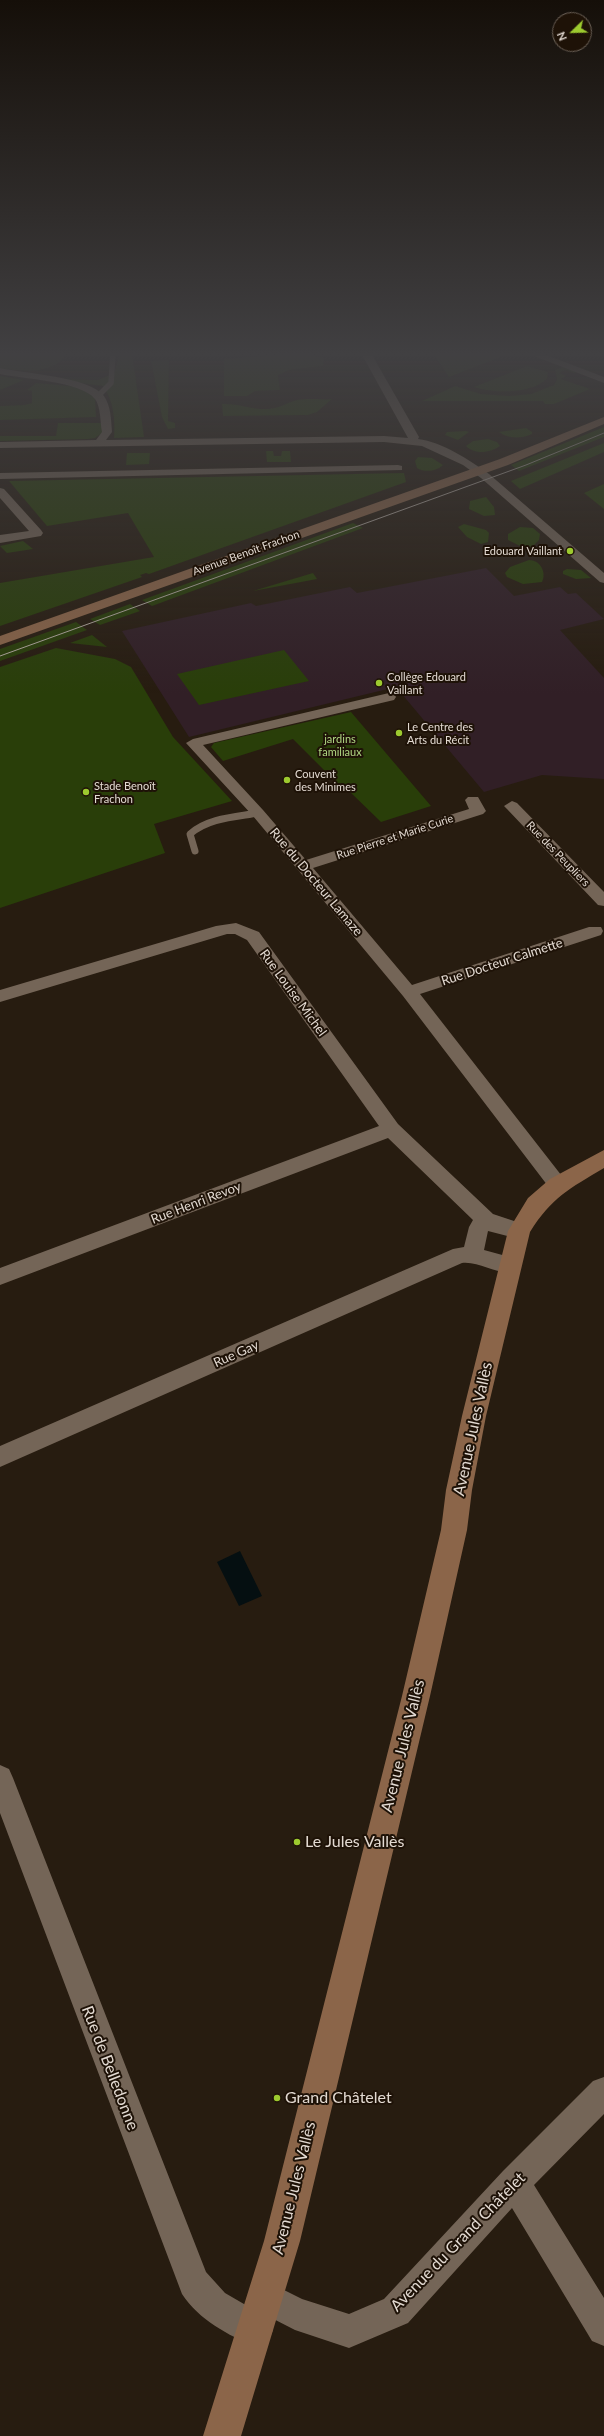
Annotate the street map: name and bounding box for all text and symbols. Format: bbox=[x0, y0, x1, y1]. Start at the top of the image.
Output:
north arrow bbox=[552, 12, 592, 52]
text: N bbox=[554, 30, 569, 43]
street label: Avenue Benoît Frachon bbox=[191, 528, 301, 578]
place label: Edouard Vaillant bbox=[484, 544, 562, 558]
marker: Edouard Vaillant bbox=[565, 546, 575, 556]
place label: Collège Edouard Vaillant bbox=[387, 670, 466, 696]
marker: Collège Edouard Vaillant bbox=[374, 678, 384, 688]
place label: Le Centre des Arts du Récit bbox=[407, 720, 473, 746]
marker: Le Centre des Arts du Récit bbox=[394, 728, 404, 738]
park label: jardins familiaux bbox=[318, 732, 362, 758]
place label: Couvent des Minimes bbox=[295, 767, 356, 793]
marker: Couvent des Minimes bbox=[282, 775, 292, 785]
place label: Stade Benoît Frachon bbox=[94, 779, 156, 805]
marker: Stade Benoît Frachon bbox=[81, 787, 91, 797]
street label: Rue Pierre et Marie Curie bbox=[335, 812, 455, 862]
street label: Rue des Peupliers bbox=[524, 819, 592, 889]
street label: Rue du Docteur Lamaze bbox=[266, 825, 366, 939]
street label: Rue Docteur Calmette bbox=[439, 935, 565, 989]
street label: Rue Louise Michel bbox=[256, 947, 330, 1039]
street label: Rue Henri Revoy bbox=[149, 1179, 243, 1227]
street label: Rue Gay bbox=[211, 1337, 261, 1371]
street label: Avenue Jules Vallès bbox=[449, 1360, 497, 1498]
street label: Avenue Jules Vallès bbox=[377, 1678, 429, 1814]
place label: Le Jules Vallès bbox=[305, 1832, 404, 1852]
marker: Le Jules Vallès bbox=[292, 1837, 302, 1847]
street label: Rue de Belledonne bbox=[77, 2003, 143, 2133]
place label: Grand Châtelet bbox=[285, 2088, 392, 2108]
marker: Grand Châtelet bbox=[272, 2093, 282, 2103]
street label: Avenue Jules Vallès bbox=[268, 2120, 320, 2256]
street label: Avenue du Grand Châtelet bbox=[387, 2169, 529, 2315]

